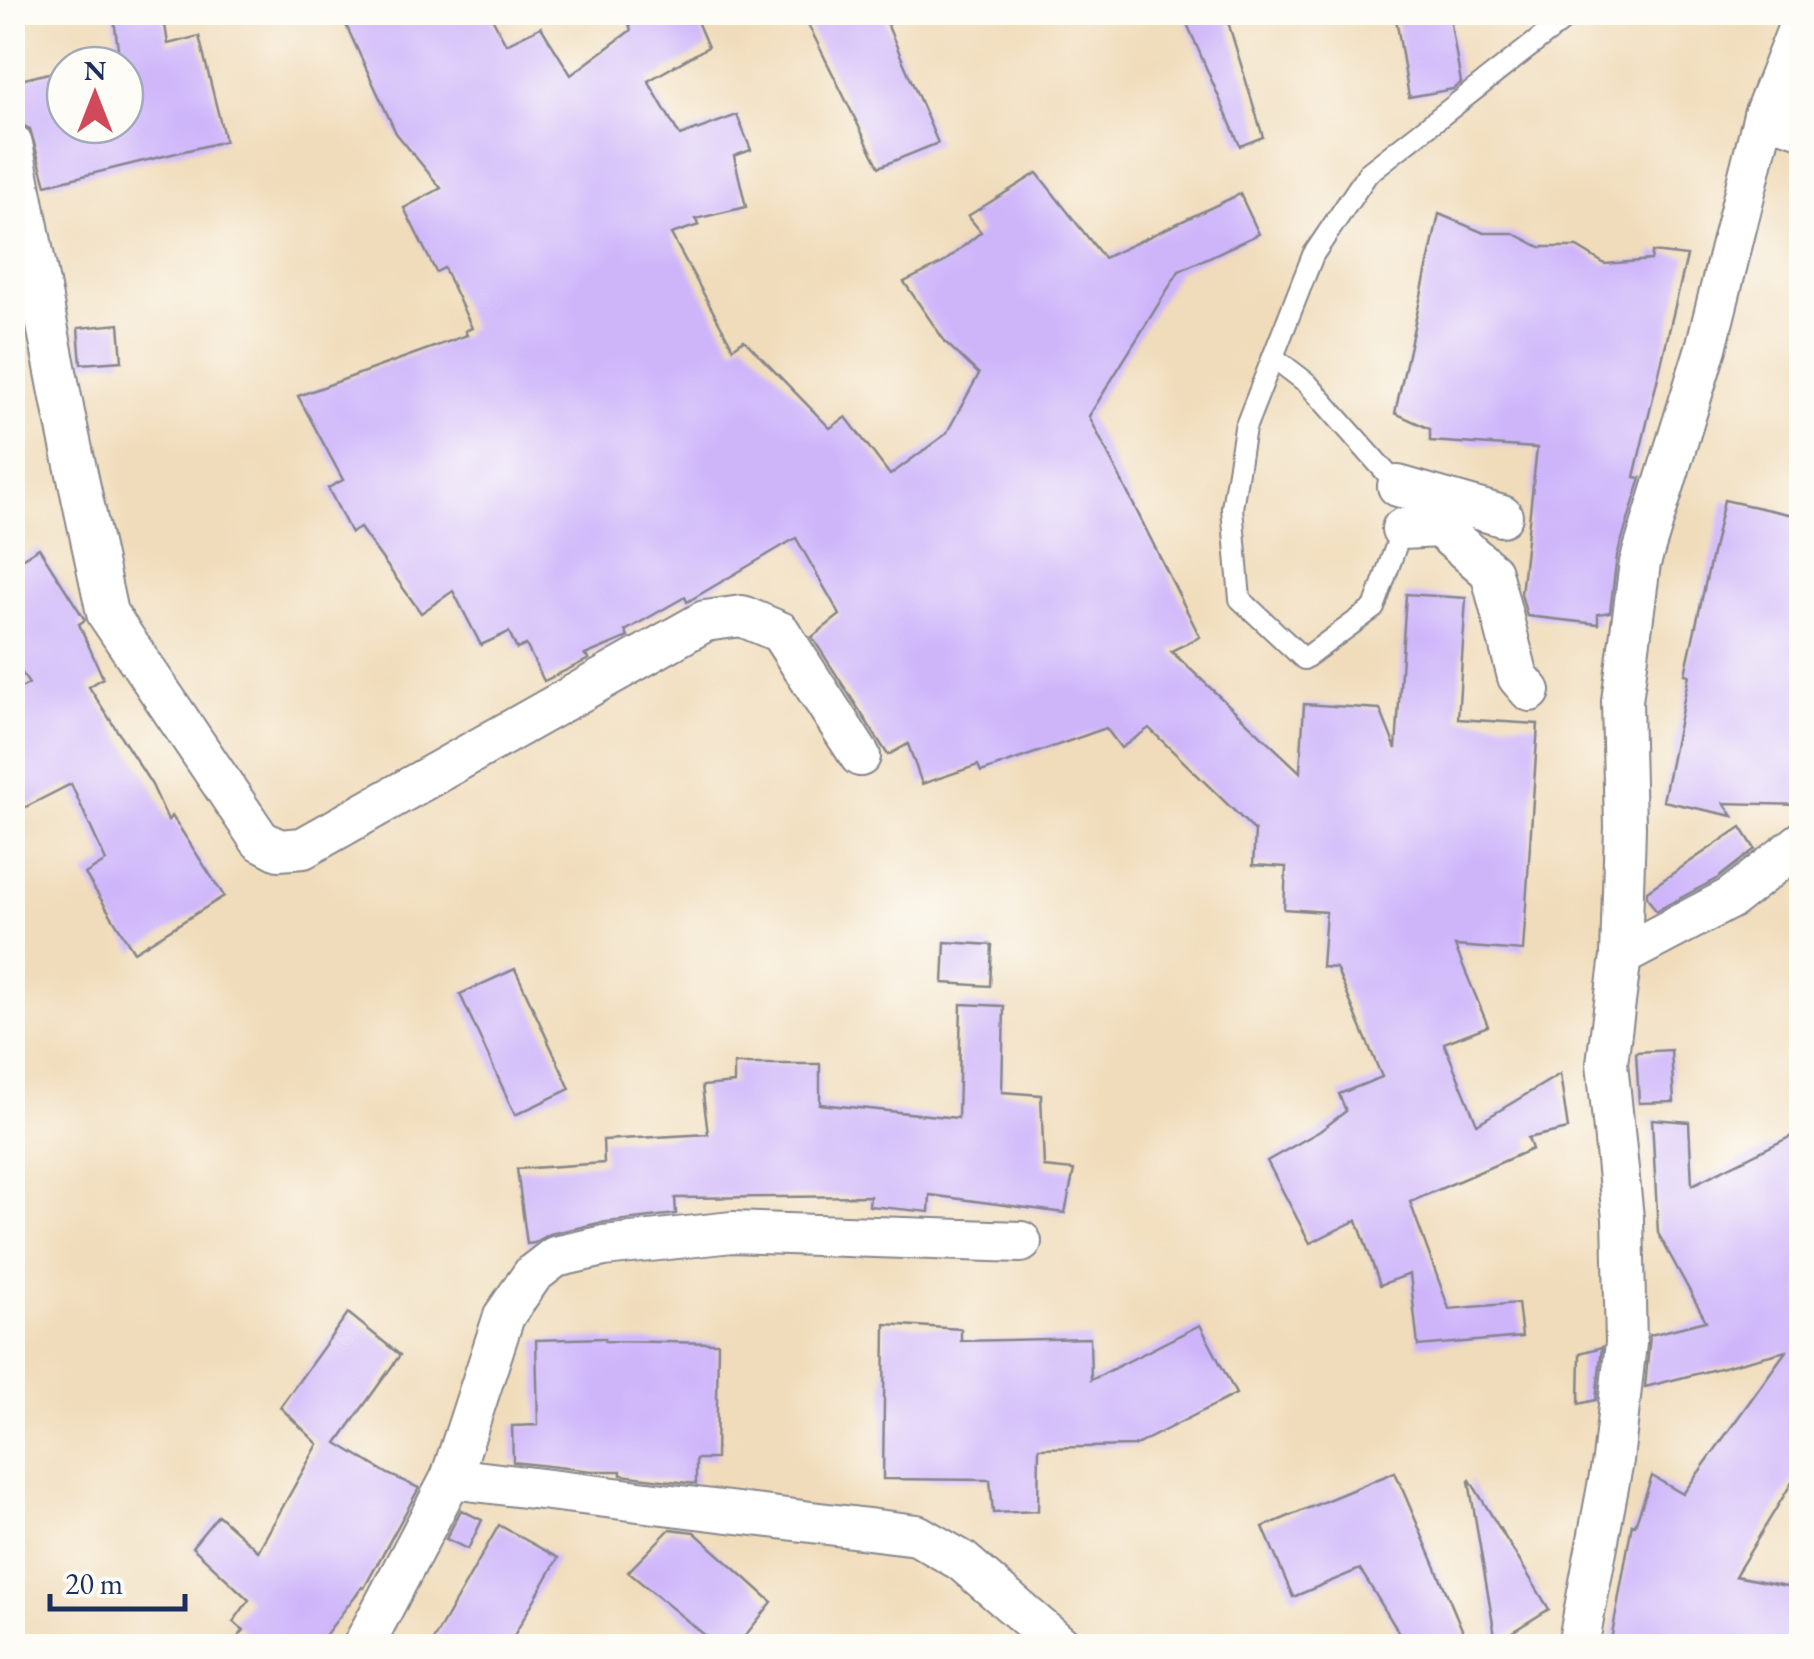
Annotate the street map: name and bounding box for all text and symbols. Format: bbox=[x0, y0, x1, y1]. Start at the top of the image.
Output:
north arrow bbox=[45, 45, 145, 145]
text: N bbox=[84, 52, 107, 88]
scale bar bbox=[50, 1549, 185, 1611]
text: 20 m bbox=[65, 1564, 123, 1603]

